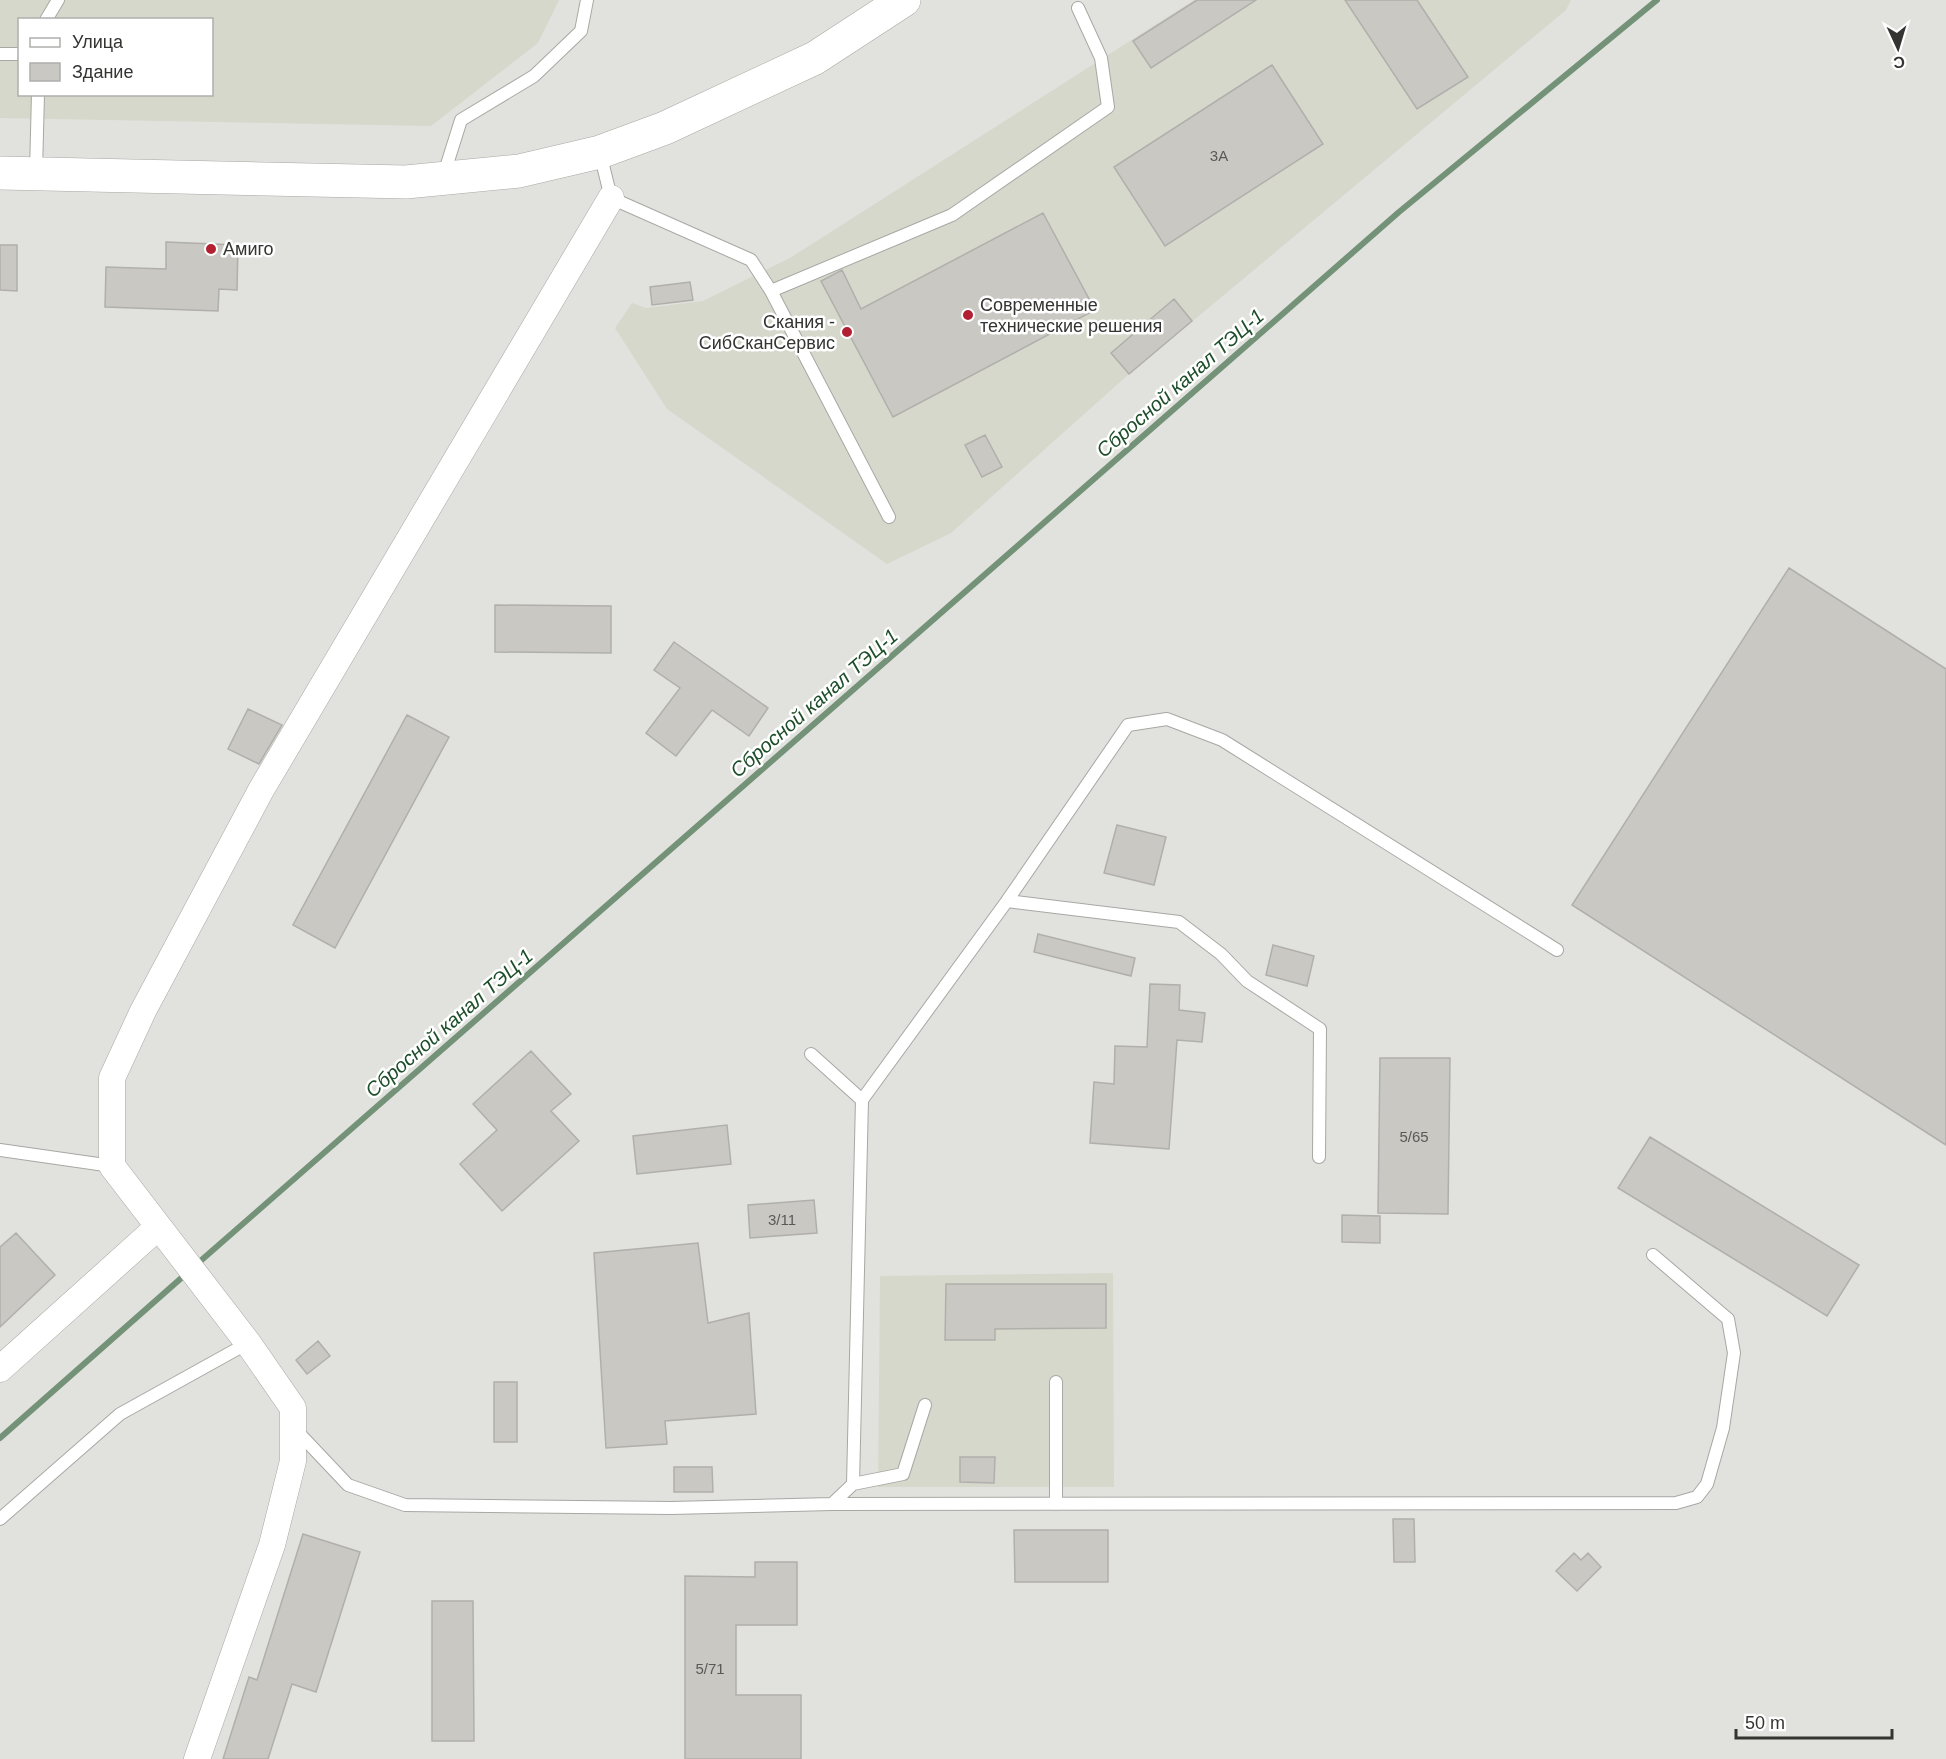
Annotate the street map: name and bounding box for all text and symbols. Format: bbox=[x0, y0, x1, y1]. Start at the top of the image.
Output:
legend bbox=[18, 18, 213, 96]
north arrow bbox=[1868, 18, 1928, 78]
text: Улица bbox=[72, 32, 124, 52]
text: С bbox=[1892, 54, 1905, 71]
text: Здание bbox=[72, 62, 133, 82]
house number: 3А bbox=[1210, 147, 1228, 164]
place label: Амиго bbox=[223, 239, 274, 259]
marker: Амиго bbox=[204, 242, 218, 256]
place label: Современные технические решения bbox=[980, 295, 1162, 336]
water label: Сбросной канал ТЭЦ-1 bbox=[1092, 304, 1268, 462]
marker: Современные технические решения bbox=[961, 308, 975, 322]
place label: Скания - СибСканСервис bbox=[699, 312, 835, 353]
marker: Скания - СибСканСервис bbox=[840, 325, 854, 339]
water label: Сбросной канал ТЭЦ-1 bbox=[726, 624, 902, 782]
water label: Сбросной канал ТЭЦ-1 bbox=[361, 944, 537, 1102]
house number: 5/65 bbox=[1399, 1128, 1429, 1145]
house number: 3/11 bbox=[768, 1211, 796, 1228]
house number: 5/71 bbox=[695, 1660, 725, 1677]
scale bar bbox=[1736, 1702, 1892, 1740]
text: 50 m bbox=[1745, 1713, 1785, 1733]

